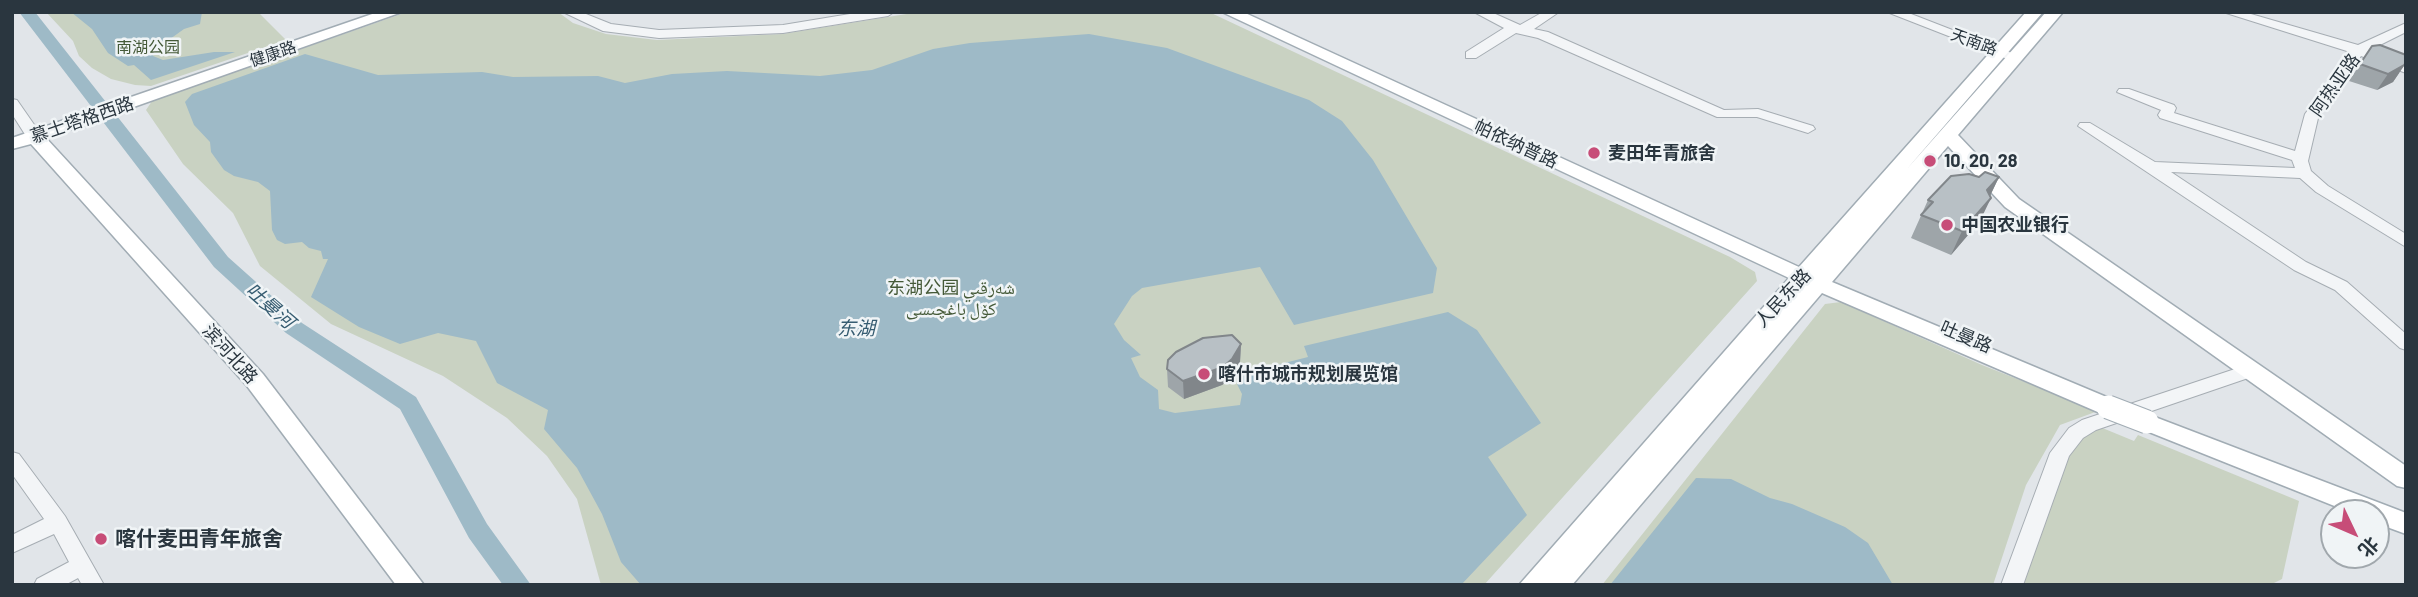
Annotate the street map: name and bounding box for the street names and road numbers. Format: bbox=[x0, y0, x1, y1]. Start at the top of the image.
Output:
street label: 天南路 bbox=[1948, 25, 2000, 59]
street label: 健康路 bbox=[247, 37, 299, 71]
street label: 阿热亚路 bbox=[2306, 49, 2364, 121]
street label: 慕士塔格西路 bbox=[27, 92, 137, 148]
street label: 帕依纳普路 bbox=[1471, 115, 1561, 173]
street label: 人民东路 bbox=[1751, 264, 1815, 332]
street label: 吐曼路 bbox=[1937, 317, 1995, 357]
street label: 滨河北路 bbox=[198, 320, 262, 388]

